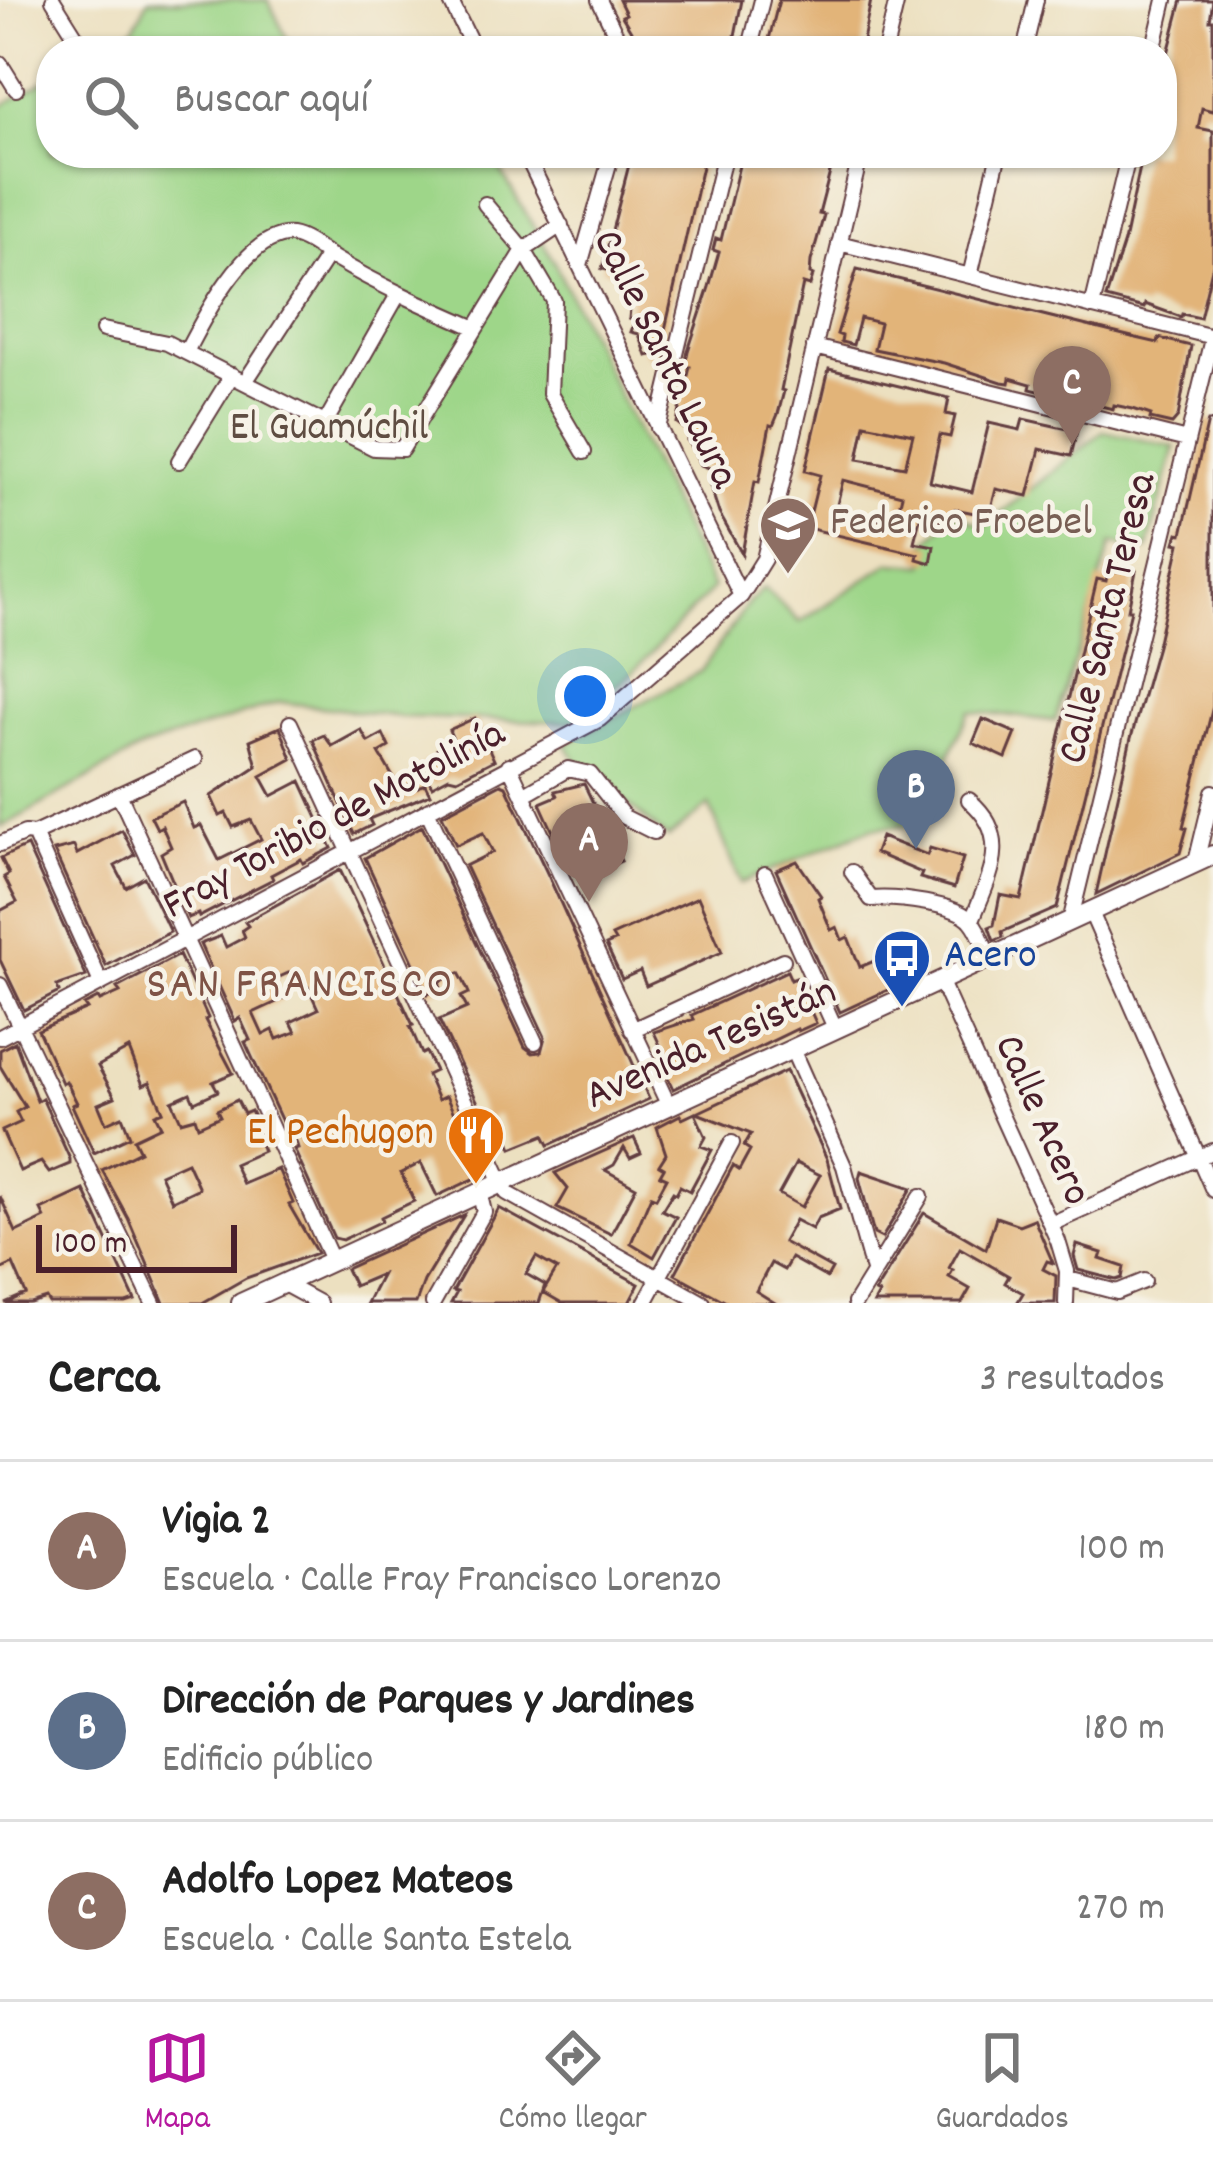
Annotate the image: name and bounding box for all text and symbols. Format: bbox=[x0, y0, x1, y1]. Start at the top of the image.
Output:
search box bbox=[36, 36, 1177, 168]
icon: search bbox=[78, 69, 144, 135]
text: Buscar aquí bbox=[174, 70, 369, 134]
street label: Calle Santa Laura bbox=[574, 220, 752, 501]
pin: C bbox=[1033, 346, 1111, 445]
park label: El Guamúchil bbox=[230, 400, 428, 460]
street label: Calle Santa Teresa bbox=[1045, 466, 1175, 771]
school or university icon: Federico Froebel bbox=[757, 494, 819, 576]
place label: Federico Froebel bbox=[830, 495, 1092, 555]
your location bbox=[555, 666, 615, 726]
street label: Fray Toribio de Motolinía bbox=[153, 706, 518, 938]
pin: B bbox=[877, 750, 955, 849]
pin: A bbox=[550, 803, 628, 902]
bus stop icon: Acero bbox=[871, 927, 933, 1009]
place label: Acero bbox=[944, 928, 1037, 988]
district label: SAN FRANCISCO bbox=[147, 955, 455, 1019]
street label: Avenida Tesistán bbox=[577, 964, 847, 1128]
street label: Calle Acero bbox=[976, 1026, 1104, 1216]
restaurant icon: El Pechugon bbox=[445, 1104, 507, 1186]
place label: El Pechugon bbox=[247, 1105, 434, 1165]
scale bar bbox=[36, 1219, 237, 1272]
text: 100 m bbox=[54, 1222, 127, 1269]
text: Cerca bbox=[48, 1345, 159, 1417]
text: 3 resultados bbox=[980, 1354, 1165, 1409]
text: Vigia 2 bbox=[162, 1491, 271, 1555]
text: A bbox=[76, 1523, 98, 1578]
text: 100 m bbox=[1078, 1523, 1165, 1578]
text: Escuela · Calle Fray Francisco Lorenzo bbox=[162, 1555, 722, 1610]
text: Dirección de Parques y Jardines bbox=[162, 1671, 695, 1735]
text: B bbox=[78, 1703, 96, 1758]
text: 180 m bbox=[1084, 1703, 1165, 1758]
text: Edificio público bbox=[162, 1735, 373, 1790]
text: Adolfo Lopez Mateos bbox=[162, 1851, 514, 1915]
text: C bbox=[77, 1883, 97, 1938]
text: 270 m bbox=[1076, 1883, 1165, 1938]
text: Escuela · Calle Santa Estela bbox=[162, 1915, 571, 1970]
tab: Mapa bbox=[144, 2025, 210, 2144]
tab: Cómo llegar bbox=[499, 2025, 647, 2144]
tab: Guardados bbox=[935, 2025, 1069, 2144]

